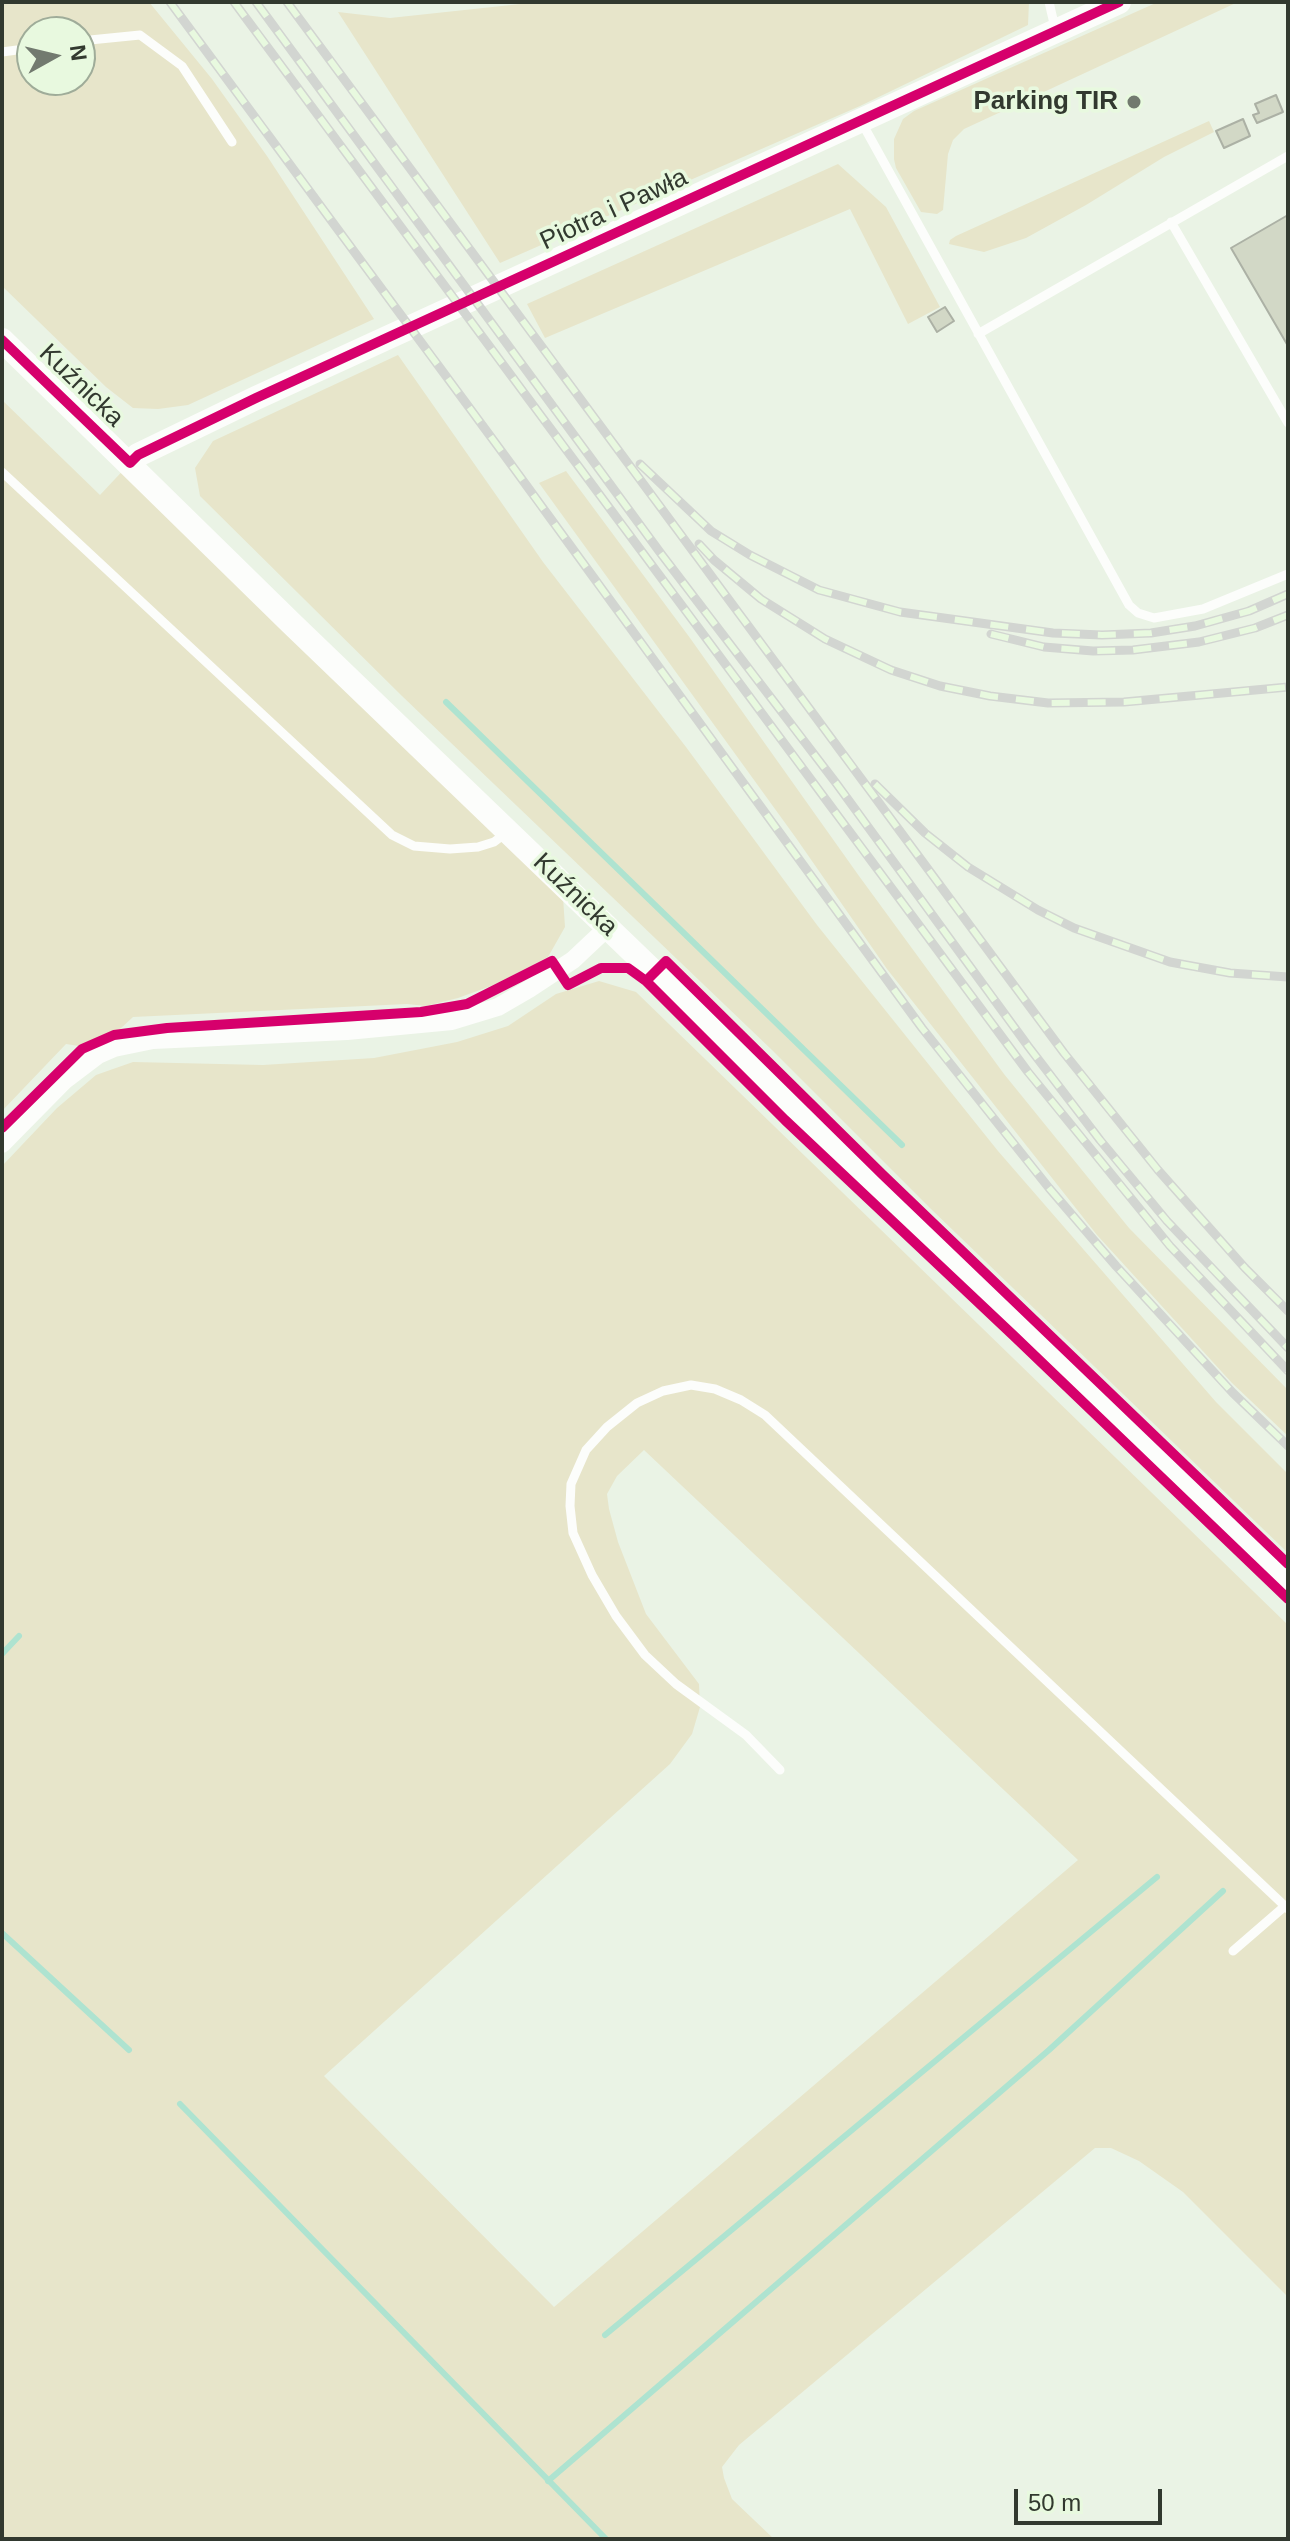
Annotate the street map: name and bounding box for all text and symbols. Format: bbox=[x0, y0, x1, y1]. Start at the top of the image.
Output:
north arrow bbox=[16, 16, 96, 96]
text: N bbox=[65, 43, 92, 62]
place label: Parking TIR bbox=[974, 86, 1118, 118]
marker: Parking TIR bbox=[1125, 93, 1143, 111]
street label: Piotra i Pawła bbox=[535, 162, 693, 258]
street label: Kuźnicka bbox=[32, 338, 130, 434]
street label: Kuźnicka bbox=[526, 847, 624, 943]
scale bar bbox=[1018, 2473, 1166, 2523]
text: 50 m bbox=[1028, 2489, 1081, 2516]

